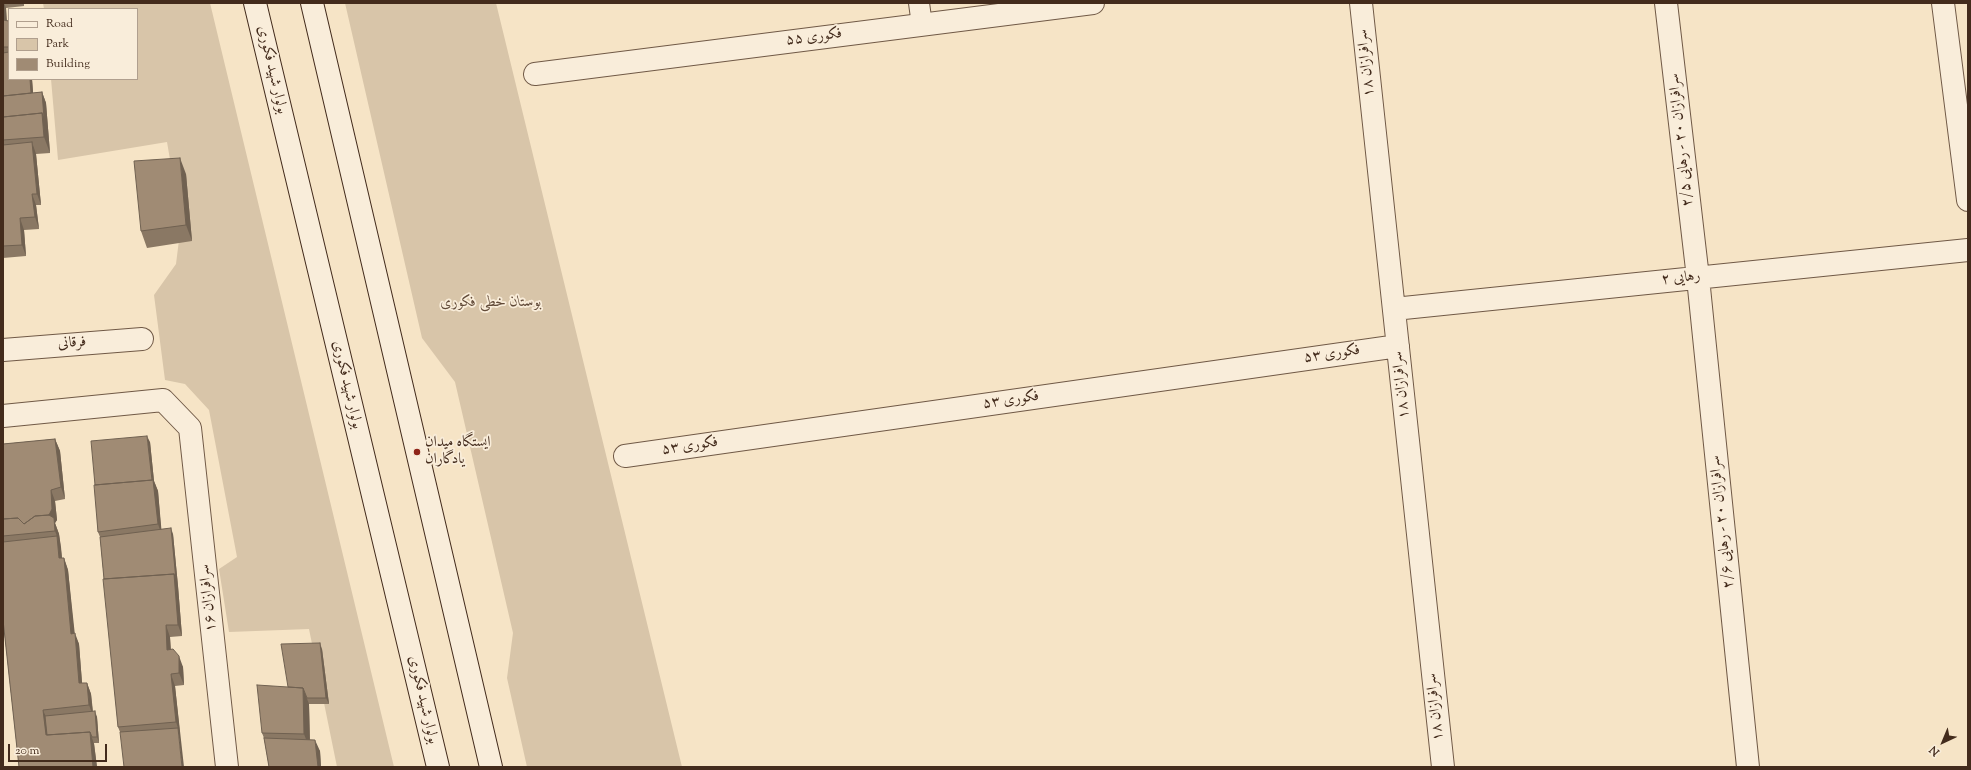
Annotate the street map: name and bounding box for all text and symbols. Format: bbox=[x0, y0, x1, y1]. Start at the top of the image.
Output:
legend bbox=[8, 8, 138, 80]
text: Road bbox=[46, 15, 73, 33]
street label: بولوار شهید فکوری bbox=[252, 24, 290, 116]
street label: فکوری ۵۵ bbox=[785, 26, 843, 50]
street label: سرافرازان ۱۸ bbox=[1354, 28, 1380, 98]
text: Park bbox=[46, 35, 69, 53]
text: Building bbox=[46, 55, 90, 73]
street label: سرافرازان ۲۰ - رهایی ۲/۵ bbox=[1666, 73, 1698, 207]
street label: رهایی ۲ bbox=[1661, 268, 1701, 290]
park label: بوستان خطی فکوری bbox=[440, 294, 542, 312]
street label: فرقانی bbox=[57, 334, 87, 354]
street label: بولوار شهید فکوری bbox=[327, 339, 365, 431]
street label: فکوری ۵۳ bbox=[1303, 342, 1361, 368]
street label: سرافرازان ۱۸ bbox=[1389, 350, 1415, 420]
street label: فکوری ۵۳ bbox=[982, 388, 1040, 414]
place label: ایستگاه میدان یادگاران bbox=[425, 434, 490, 469]
street label: فکوری ۵۳ bbox=[661, 434, 719, 460]
marker: ایستگاه میدان یادگاران bbox=[412, 447, 422, 457]
street label: سرافرازان ۲۰ - رهایی ۲/۶ bbox=[1707, 455, 1739, 589]
street label: سرافرازان ۱۶ bbox=[196, 563, 222, 633]
street label: بولوار شهید فکوری bbox=[403, 654, 441, 746]
street label: سرافرازان ۱۸ bbox=[1423, 672, 1449, 742]
north arrow bbox=[1923, 722, 1963, 762]
scale bar bbox=[10, 736, 109, 762]
text: 20 m bbox=[15, 742, 39, 760]
text: N bbox=[1926, 742, 1943, 759]

